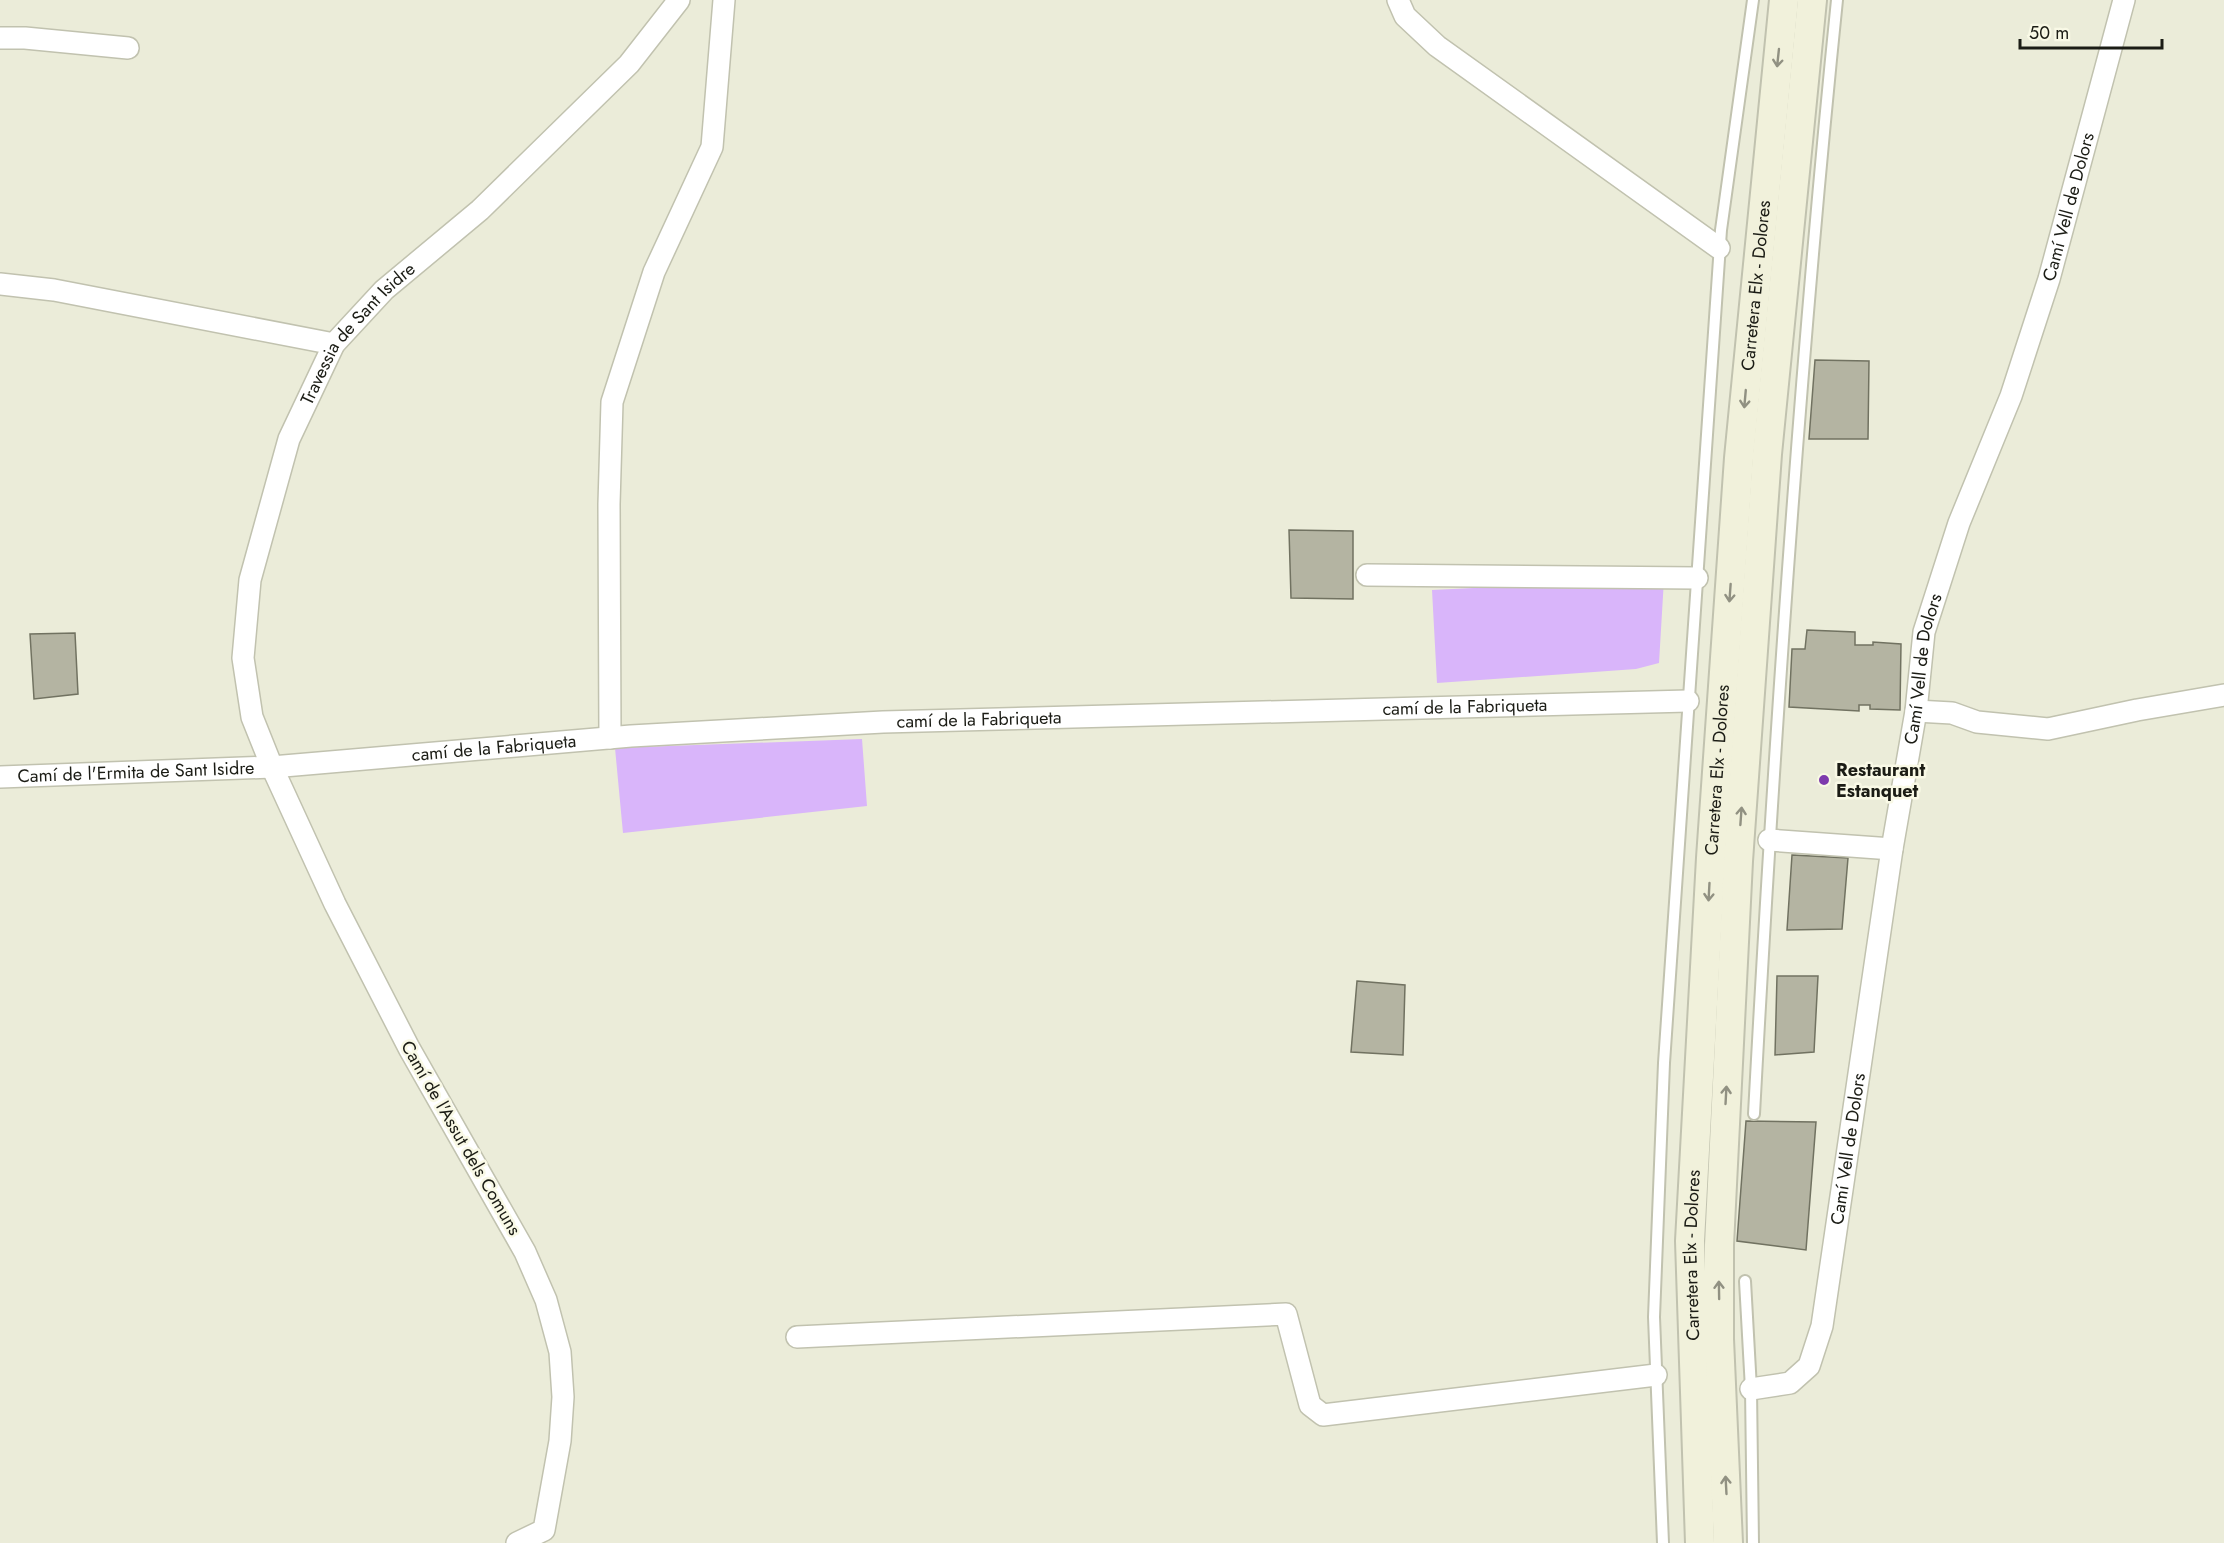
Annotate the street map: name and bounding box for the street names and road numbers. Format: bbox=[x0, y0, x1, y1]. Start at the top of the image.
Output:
street label: Camí Vell de Dolors bbox=[2036, 130, 2101, 284]
street label: Carretera Elx - Dolores bbox=[1735, 199, 1777, 372]
street label: Travessia de Sant Isidre bbox=[294, 256, 421, 409]
street label: Camí Vell de Dolors bbox=[1897, 590, 1949, 746]
street label: Carretera Elx - Dolores bbox=[1698, 684, 1736, 856]
street label: camí de la Fabriqueta bbox=[1382, 692, 1548, 722]
street label: camí de la Fabriqueta bbox=[896, 704, 1062, 735]
street label: camí de la Fabriqueta bbox=[411, 728, 577, 768]
street label: Camí de l'Ermita de Sant Isidre bbox=[17, 755, 255, 789]
street label: Camí de l'Assut dels Comuns bbox=[395, 1036, 527, 1240]
street label: Camí Vell de Dolors bbox=[1824, 1071, 1872, 1227]
street label: Carretera Elx - Dolores bbox=[1677, 1169, 1707, 1341]

